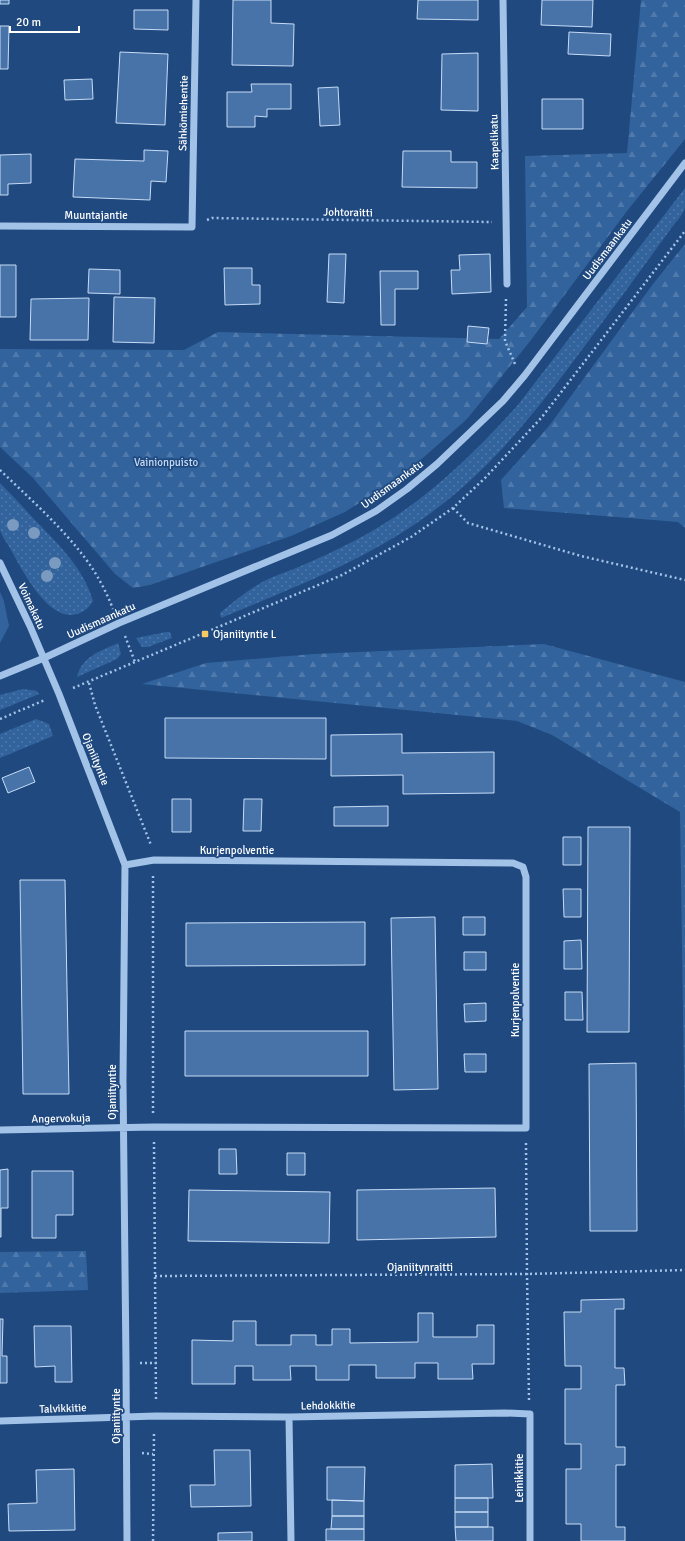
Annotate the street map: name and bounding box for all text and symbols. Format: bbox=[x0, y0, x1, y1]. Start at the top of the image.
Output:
scale bar bbox=[10, 8, 79, 34]
text: 20 m bbox=[16, 15, 41, 30]
street label: Sähkömiehentie bbox=[176, 75, 191, 151]
street label: Kaapelikatu bbox=[488, 114, 501, 170]
street label: Johtoraitti bbox=[323, 206, 373, 219]
street label: Muuntajantie bbox=[64, 209, 128, 222]
street label: Uudismaankatu bbox=[580, 216, 635, 283]
park label: Vainionpuisto bbox=[134, 456, 198, 469]
street label: Uudismaankatu bbox=[359, 457, 426, 511]
street label: Voimakatu bbox=[15, 581, 48, 631]
street label: Uudismaankatu bbox=[65, 600, 138, 641]
place label: Ojaniityntie L bbox=[213, 628, 277, 641]
marker: Ojaniityntie L bbox=[200, 629, 210, 639]
street label: Ojaniityntie bbox=[79, 731, 112, 787]
street label: Kurjenpolventie bbox=[200, 844, 274, 857]
street label: Kurjenpolventie bbox=[509, 963, 522, 1037]
street label: Ojaniityntie bbox=[106, 1064, 119, 1120]
street label: Angervokuja bbox=[31, 1111, 91, 1126]
street label: Ojaniitynraitti bbox=[387, 1261, 453, 1274]
street label: Ojaniityntie bbox=[110, 1388, 123, 1444]
street label: Lehdokkitie bbox=[300, 1399, 356, 1412]
street label: Talvikkitie bbox=[39, 1401, 87, 1416]
street label: Leinikkitie bbox=[513, 1453, 526, 1503]

